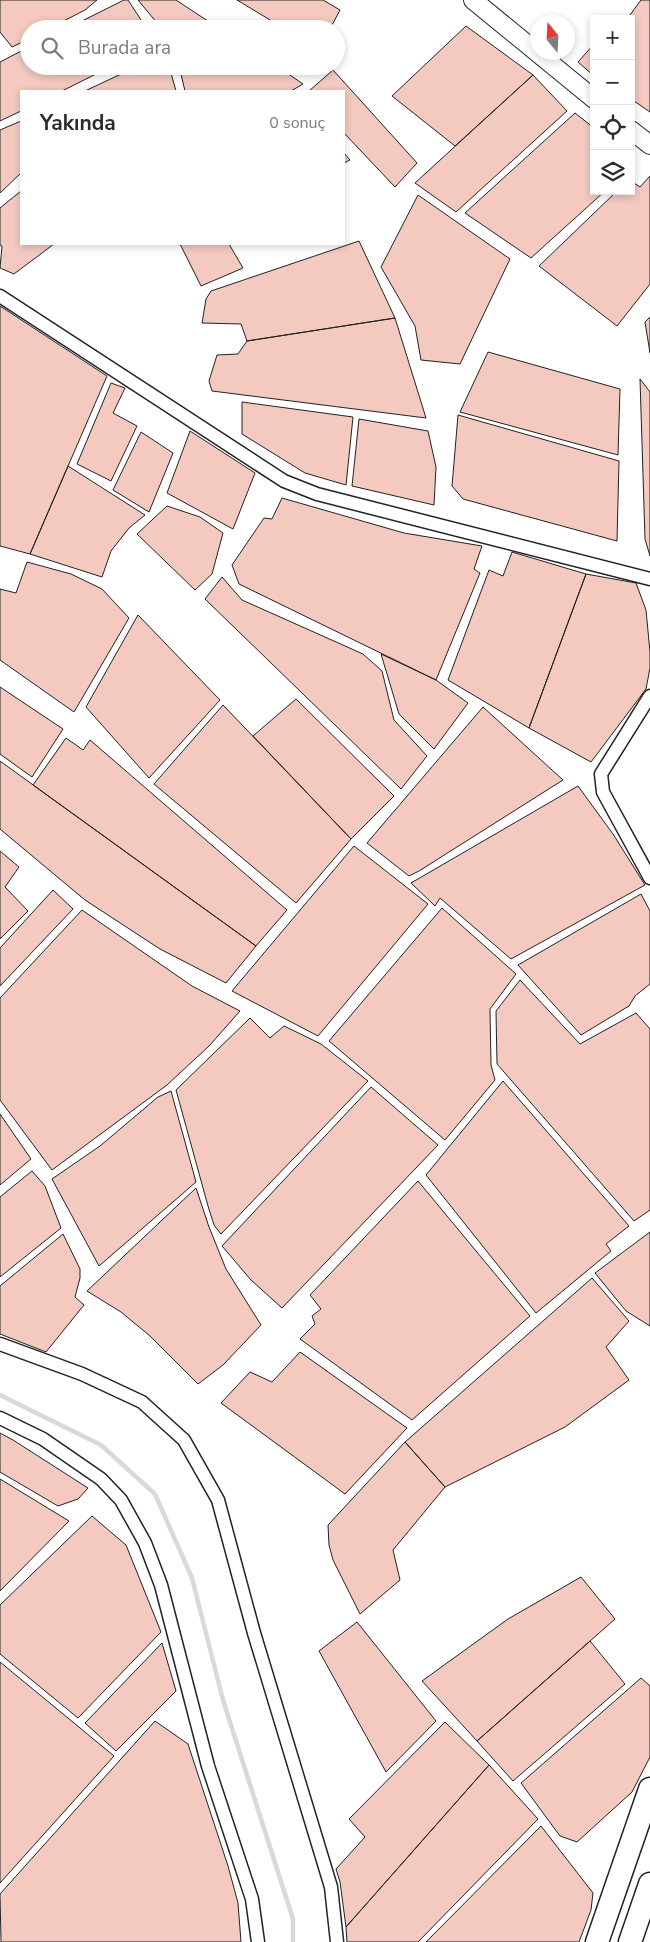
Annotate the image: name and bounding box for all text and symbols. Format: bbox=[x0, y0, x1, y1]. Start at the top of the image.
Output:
north arrow bbox=[530, 15, 575, 60]
map controls bbox=[590, 15, 635, 195]
button: + bbox=[590, 15, 635, 60]
search box bbox=[20, 20, 345, 75]
icon: search bbox=[38, 34, 66, 62]
text: Burada ara bbox=[78, 35, 171, 61]
button: − bbox=[590, 60, 635, 105]
button: locate bbox=[590, 105, 635, 150]
text: Yakında bbox=[40, 109, 116, 137]
text: 0 sonuç bbox=[269, 112, 325, 134]
button: layers bbox=[590, 150, 635, 195]

